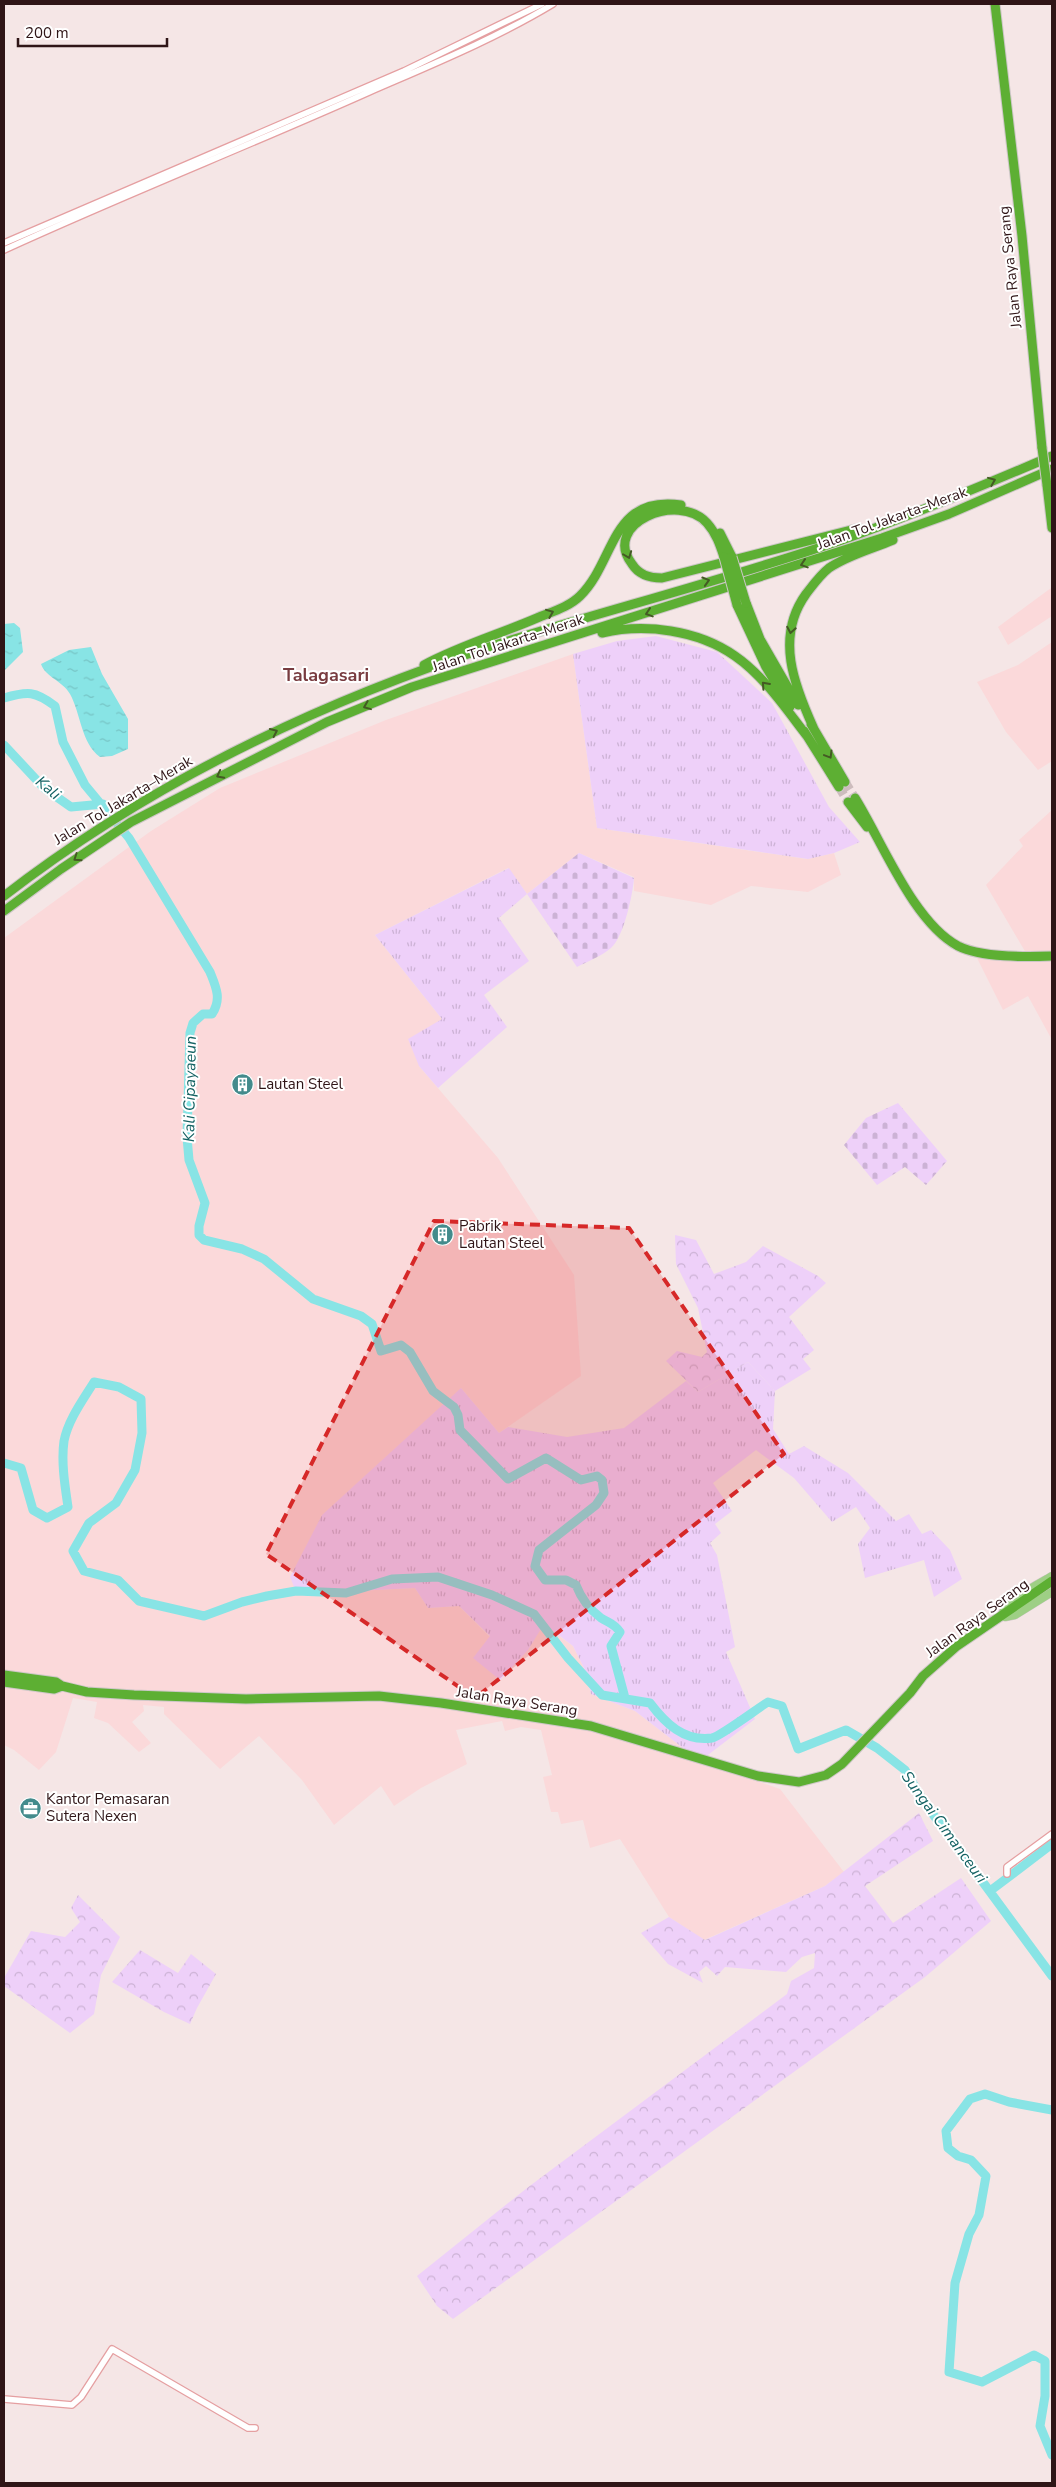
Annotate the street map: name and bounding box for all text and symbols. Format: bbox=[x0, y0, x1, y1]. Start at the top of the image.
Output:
scale bar bbox=[18, 15, 166, 47]
text: 200 m bbox=[25, 23, 69, 43]
street label: Jalan Raya Serang bbox=[994, 205, 1026, 330]
one-way arrow bbox=[988, 477, 996, 487]
street label: Jalan Tol Jakarta–Merak bbox=[813, 481, 970, 555]
one-way arrow bbox=[622, 551, 632, 559]
one-way arrow bbox=[800, 558, 808, 568]
one-way arrow bbox=[702, 577, 710, 587]
one-way arrow bbox=[645, 607, 653, 617]
street label: Jalan Tol Jakarta–Merak bbox=[429, 609, 587, 677]
one-way arrow bbox=[545, 609, 554, 619]
one-way arrow bbox=[787, 626, 797, 634]
district label: Talagasari bbox=[283, 663, 369, 687]
one-way arrow bbox=[762, 682, 771, 691]
one-way arrow bbox=[363, 699, 372, 710]
one-way arrow bbox=[269, 727, 278, 738]
street label: Jalan Tol Jakarta–Merak bbox=[49, 750, 196, 850]
one-way arrow bbox=[823, 750, 833, 759]
one-way arrow bbox=[216, 769, 225, 779]
water label: Kali bbox=[31, 771, 66, 805]
one-way arrow bbox=[73, 852, 82, 861]
water label: Kali Cipayaeun bbox=[178, 1036, 202, 1142]
building icon: Lautan Steel bbox=[230, 1072, 254, 1096]
place label: Lautan Steel bbox=[258, 1074, 343, 1094]
place label: Pabrik Lautan Steel bbox=[459, 1216, 544, 1253]
building icon: Pabrik Lautan Steel bbox=[431, 1223, 455, 1247]
street label: Jalan Raya Serang bbox=[921, 1574, 1032, 1663]
street label: Jalan Raya Serang bbox=[454, 1681, 579, 1720]
water label: Sungai Cimanceuri bbox=[896, 1767, 992, 1888]
place label: Kantor Pemasaran Sutera Nexen bbox=[46, 1789, 169, 1826]
office icon: Kantor Pemasaran Sutera Nexen bbox=[18, 1796, 42, 1820]

